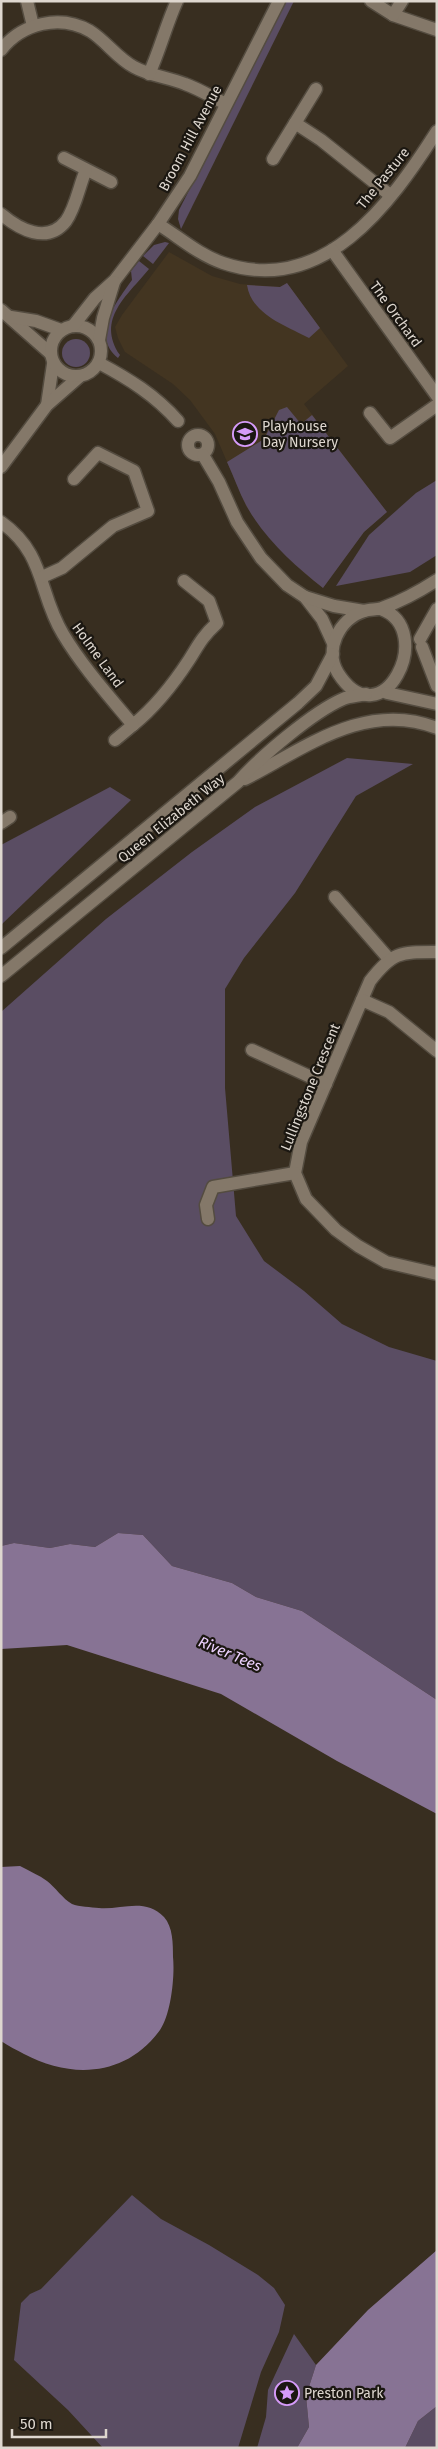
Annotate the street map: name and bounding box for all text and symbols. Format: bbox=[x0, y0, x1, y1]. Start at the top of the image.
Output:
street label: Broom Hill Avenue bbox=[155, 82, 226, 194]
street label: The Pasture bbox=[354, 144, 413, 212]
street label: The Orchard bbox=[366, 278, 425, 351]
place label: Playhouse Day Nursery bbox=[262, 418, 338, 451]
school or university icon: Playhouse Day Nursery bbox=[232, 421, 258, 447]
street label: Holme Land bbox=[68, 619, 127, 691]
street label: Queen Elizabeth Way bbox=[115, 770, 228, 867]
street label: Lullingstone Crescent bbox=[277, 1020, 344, 1153]
water label: River Tees bbox=[196, 1633, 264, 1675]
place icon: Preston Park bbox=[274, 2380, 300, 2406]
place label: Preston Park bbox=[304, 2385, 384, 2402]
scale bar bbox=[12, 2406, 106, 2438]
text: 50 m bbox=[20, 2415, 53, 2433]

